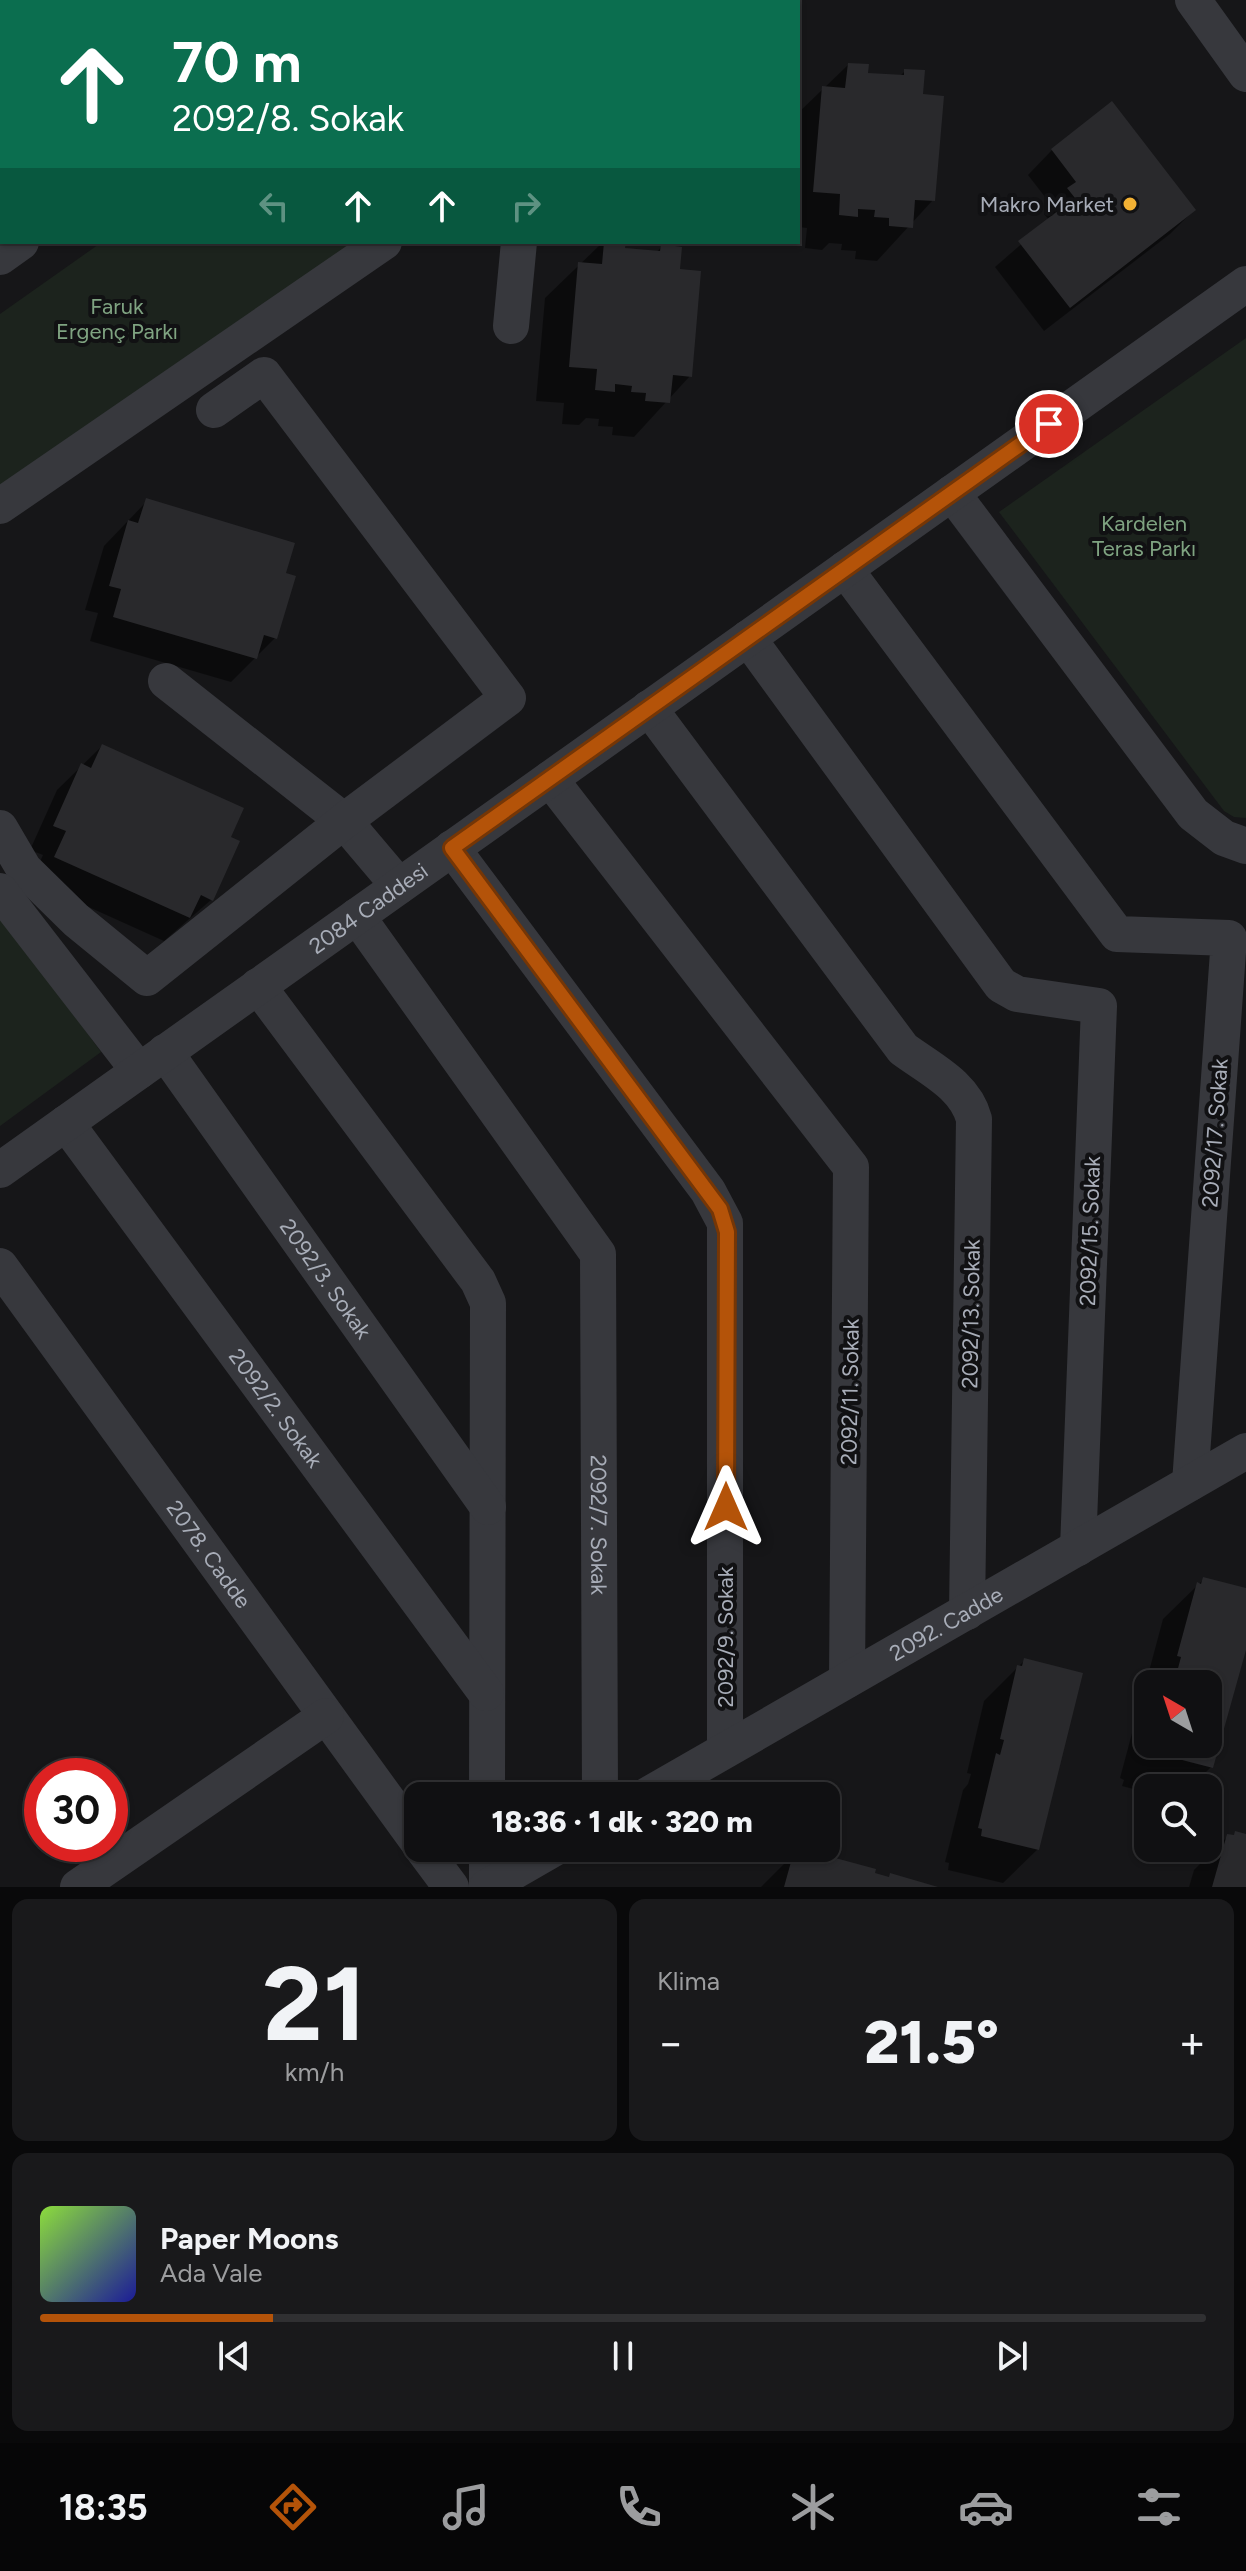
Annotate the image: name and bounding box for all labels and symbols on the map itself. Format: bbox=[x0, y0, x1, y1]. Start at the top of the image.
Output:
place label: Makro Market bbox=[980, 191, 1114, 218]
marker: Makro Market bbox=[1121, 195, 1139, 213]
park label: Faruk Ergenç Parkı bbox=[56, 293, 178, 345]
pin bbox=[1015, 390, 1083, 458]
park label: Kardelen Teras Parkı bbox=[1092, 510, 1196, 562]
street label: 2084 Caddesi bbox=[304, 857, 433, 959]
street label: 2092/17. Sokak bbox=[1196, 1057, 1234, 1208]
street label: 2092/15. Sokak bbox=[1074, 1155, 1106, 1306]
street label: 2092/3. Sokak bbox=[274, 1214, 378, 1344]
street label: 2092/13. Sokak bbox=[956, 1239, 986, 1389]
street label: 2092/11. Sokak bbox=[835, 1318, 865, 1465]
street label: 2092/2. Sokak bbox=[223, 1343, 329, 1473]
street label: 2092/7. Sokak bbox=[585, 1455, 613, 1595]
position arrow bbox=[684, 1465, 768, 1549]
street label: 2078. Cadde bbox=[161, 1495, 257, 1613]
street label: 2092/9. Sokak bbox=[712, 1566, 739, 1707]
street label: 2092. Cadde bbox=[885, 1580, 1007, 1667]
north arrow bbox=[1134, 1670, 1222, 1758]
speed limit sign: 30 bbox=[24, 1758, 128, 1862]

